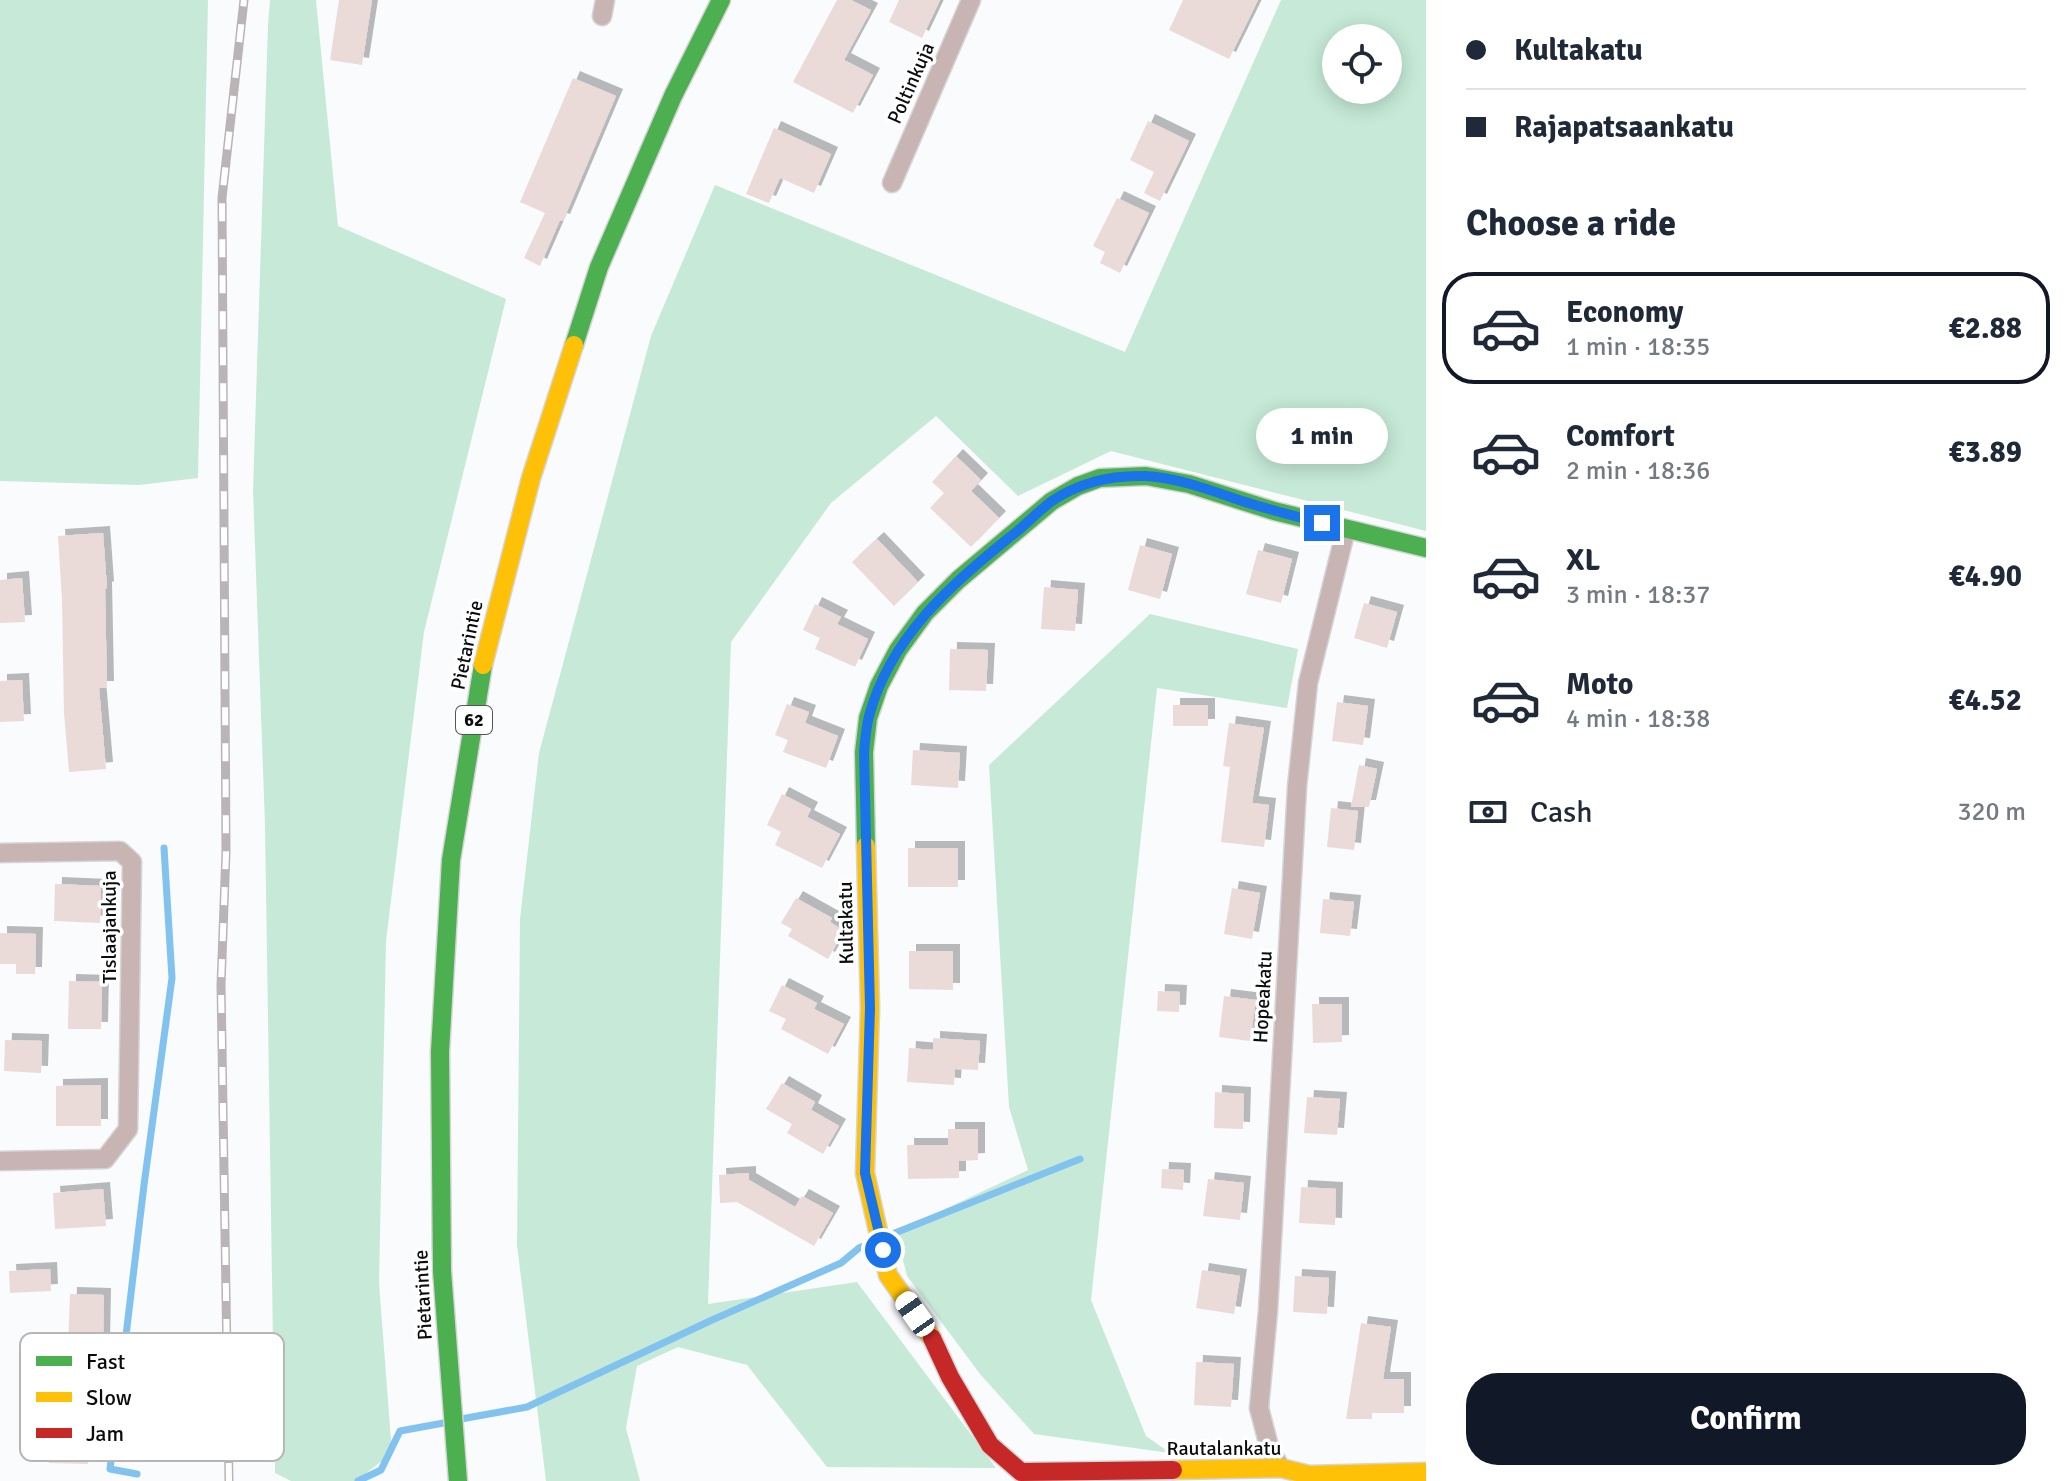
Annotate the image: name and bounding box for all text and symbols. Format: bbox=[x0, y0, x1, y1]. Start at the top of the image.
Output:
map controls bbox=[1322, 24, 1402, 104]
button: locate bbox=[1322, 24, 1402, 104]
text: Kultakatu bbox=[1514, 32, 1643, 69]
street label: Poltinkuja bbox=[882, 38, 940, 128]
text: Rajapatsaankatu bbox=[1514, 109, 1734, 146]
text: Choose a ride bbox=[1466, 201, 1676, 246]
icon: car bbox=[1470, 292, 1542, 364]
text: Economy bbox=[1566, 294, 1683, 331]
text: €2.88 bbox=[1949, 310, 2022, 347]
text: 1 min · 18:35 bbox=[1566, 331, 1710, 363]
callout: 1 min bbox=[1256, 407, 1388, 463]
icon: car bbox=[1470, 416, 1542, 488]
text: Comfort bbox=[1566, 418, 1675, 455]
text: 1 min bbox=[1291, 420, 1353, 452]
text: €3.89 bbox=[1949, 434, 2022, 471]
text: 2 min · 18:36 bbox=[1566, 455, 1710, 487]
route end bbox=[1304, 505, 1340, 541]
icon: car bbox=[1470, 540, 1542, 612]
text: XL bbox=[1566, 542, 1600, 579]
text: €4.90 bbox=[1949, 558, 2022, 595]
text: 3 min · 18:37 bbox=[1566, 579, 1710, 611]
street label: Pietarintie bbox=[445, 598, 489, 692]
icon: car bbox=[1470, 664, 1542, 736]
text: Moto bbox=[1566, 666, 1633, 703]
text: €4.52 bbox=[1949, 682, 2022, 719]
text: 4 min · 18:38 bbox=[1566, 703, 1710, 735]
road number: 62 bbox=[456, 706, 492, 734]
icon: cash bbox=[1466, 790, 1510, 834]
text: Cash bbox=[1530, 794, 1593, 831]
text: 320 m bbox=[1957, 796, 2026, 828]
street label: Tislaajankuja bbox=[97, 870, 122, 984]
street label: Kultakatu bbox=[833, 881, 859, 965]
street label: Hopeakatu bbox=[1248, 950, 1278, 1044]
route start bbox=[865, 1232, 901, 1268]
street label: Pietarintie bbox=[408, 1249, 438, 1341]
car bbox=[891, 1287, 939, 1341]
legend bbox=[20, 1333, 284, 1461]
text: Fast bbox=[86, 1348, 126, 1375]
button: Confirm bbox=[1466, 1373, 2026, 1465]
text: Slow bbox=[86, 1384, 132, 1411]
text: Jam bbox=[86, 1420, 124, 1447]
street label: Rautalankatu bbox=[1167, 1436, 1281, 1461]

